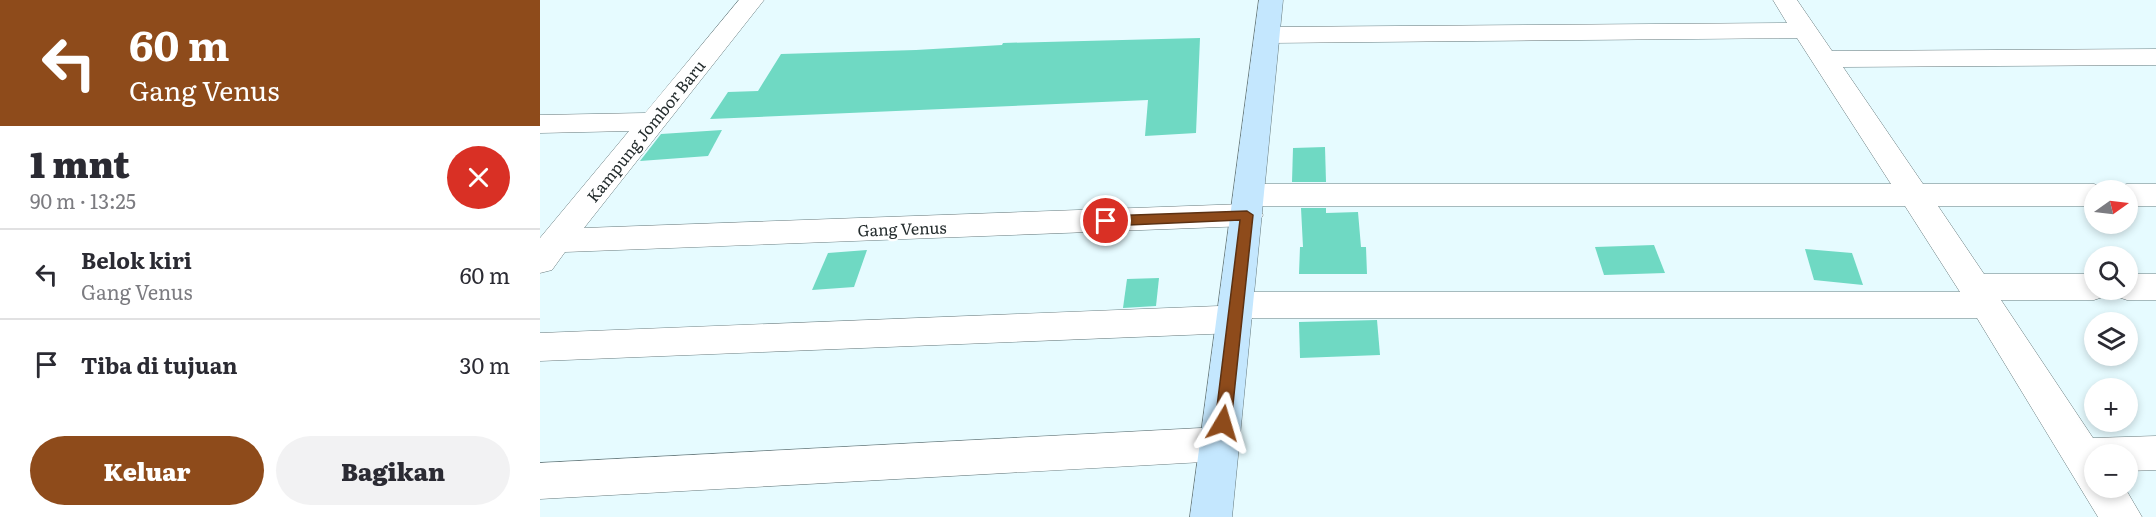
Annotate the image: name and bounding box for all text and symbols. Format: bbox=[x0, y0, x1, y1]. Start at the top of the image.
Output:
text: 60 m bbox=[129, 12, 230, 74]
icon: left bbox=[30, 24, 108, 102]
street label: Kampung Jombor Baru bbox=[580, 54, 710, 207]
text: Gang Venus bbox=[129, 69, 279, 109]
text: 1 mnt bbox=[30, 136, 130, 189]
button: close bbox=[447, 146, 510, 209]
north arrow bbox=[2084, 180, 2138, 234]
map controls bbox=[2084, 180, 2138, 498]
text: 90 m · 13:25 bbox=[30, 185, 136, 215]
pin bbox=[1080, 195, 1131, 246]
icon: arrive bbox=[1089, 204, 1122, 237]
street label: Gang Venus bbox=[857, 214, 947, 242]
text: Belok kiri bbox=[81, 243, 192, 276]
button: search bbox=[2084, 246, 2138, 300]
icon: left bbox=[30, 258, 63, 291]
text: 60 m bbox=[460, 258, 510, 291]
text: Gang Venus bbox=[81, 276, 192, 306]
button: layers bbox=[2084, 312, 2138, 366]
icon: arrive bbox=[30, 348, 63, 381]
text: Tiba di tujuan bbox=[81, 348, 237, 381]
text: 30 m bbox=[460, 348, 510, 381]
button: + bbox=[2084, 378, 2138, 432]
position arrow bbox=[1191, 391, 1255, 455]
button: Keluar bbox=[30, 436, 264, 505]
button: Bagikan bbox=[276, 436, 510, 505]
button: − bbox=[2084, 444, 2138, 498]

